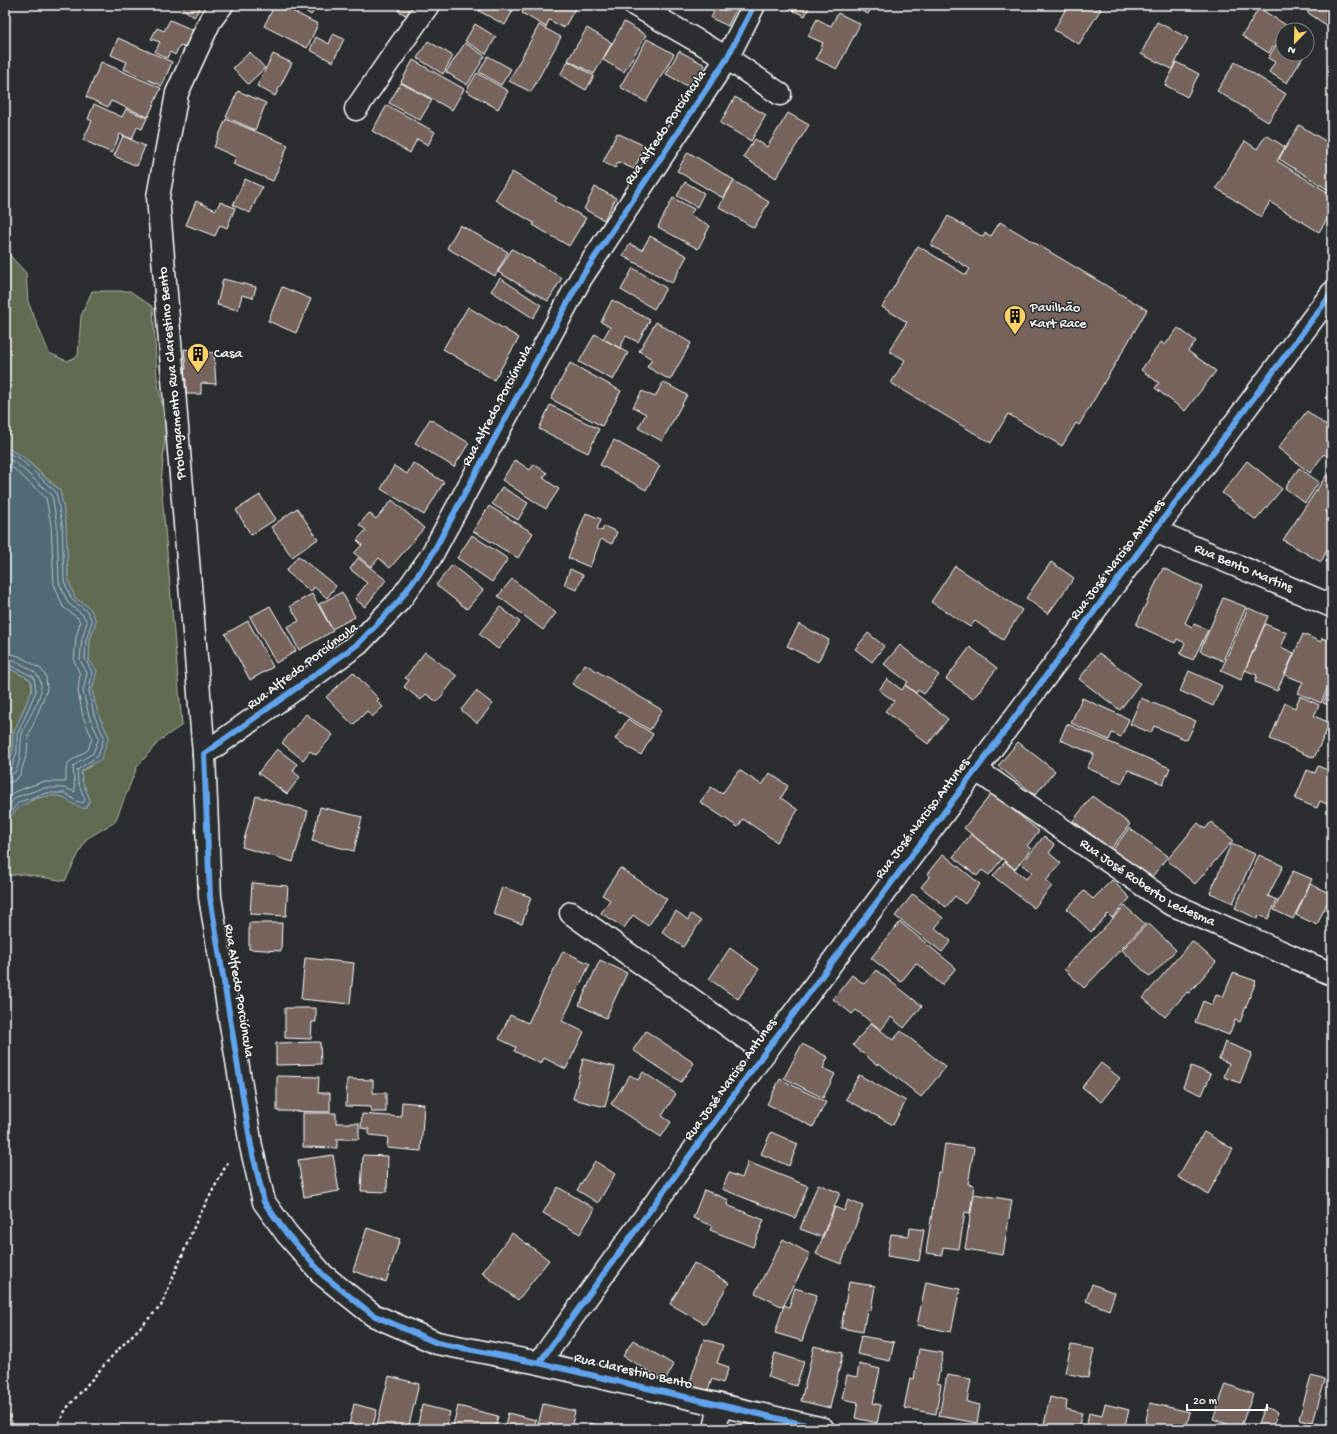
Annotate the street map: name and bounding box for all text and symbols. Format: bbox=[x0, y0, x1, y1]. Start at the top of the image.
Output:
north arrow bbox=[1275, 22, 1315, 62]
text: N bbox=[1286, 42, 1298, 56]
street label: Rua Alfredo Porciúncula bbox=[621, 66, 711, 189]
street label: Prolongamento Rua Clarestino Bento bbox=[155, 266, 191, 481]
place label: Pavilhão Kart Race bbox=[1029, 300, 1087, 333]
building icon: Pavilhão Kart Race bbox=[1002, 303, 1028, 336]
building icon: Casa bbox=[185, 341, 211, 374]
street label: Rua Alfredo Porciúncula bbox=[459, 341, 538, 469]
place label: Casa bbox=[214, 346, 244, 363]
street label: Rua José Narciso Antunes bbox=[1067, 496, 1170, 624]
street label: Rua Bento Martins bbox=[1192, 540, 1296, 597]
street label: Rua Alfredo Porciúncula bbox=[244, 619, 363, 714]
street label: Rua José Narciso Antunes bbox=[872, 755, 975, 883]
street label: Rua José Roberto Ledesma bbox=[1076, 835, 1219, 931]
street label: Rua Alfredo Porciúncula bbox=[219, 923, 257, 1060]
street label: Rua José Narciso Antunes bbox=[681, 1015, 782, 1144]
street label: Rua Clarestino Bento bbox=[572, 1350, 694, 1394]
scale bar bbox=[1187, 1386, 1267, 1412]
text: 20 m bbox=[1193, 1395, 1218, 1409]

